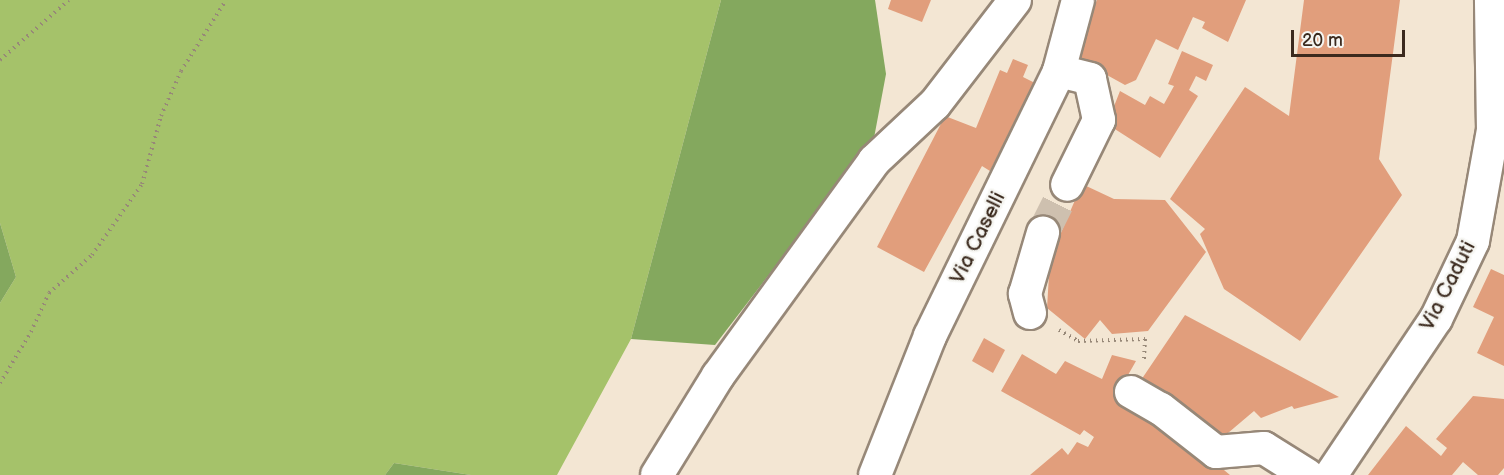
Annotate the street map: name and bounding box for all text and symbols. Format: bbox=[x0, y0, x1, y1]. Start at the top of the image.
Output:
scale bar bbox=[1294, 18, 1408, 56]
text: 20 m bbox=[1302, 30, 1343, 51]
street label: Via Caselli bbox=[945, 188, 1011, 288]
street label: Via Caduti bbox=[1415, 237, 1481, 335]

